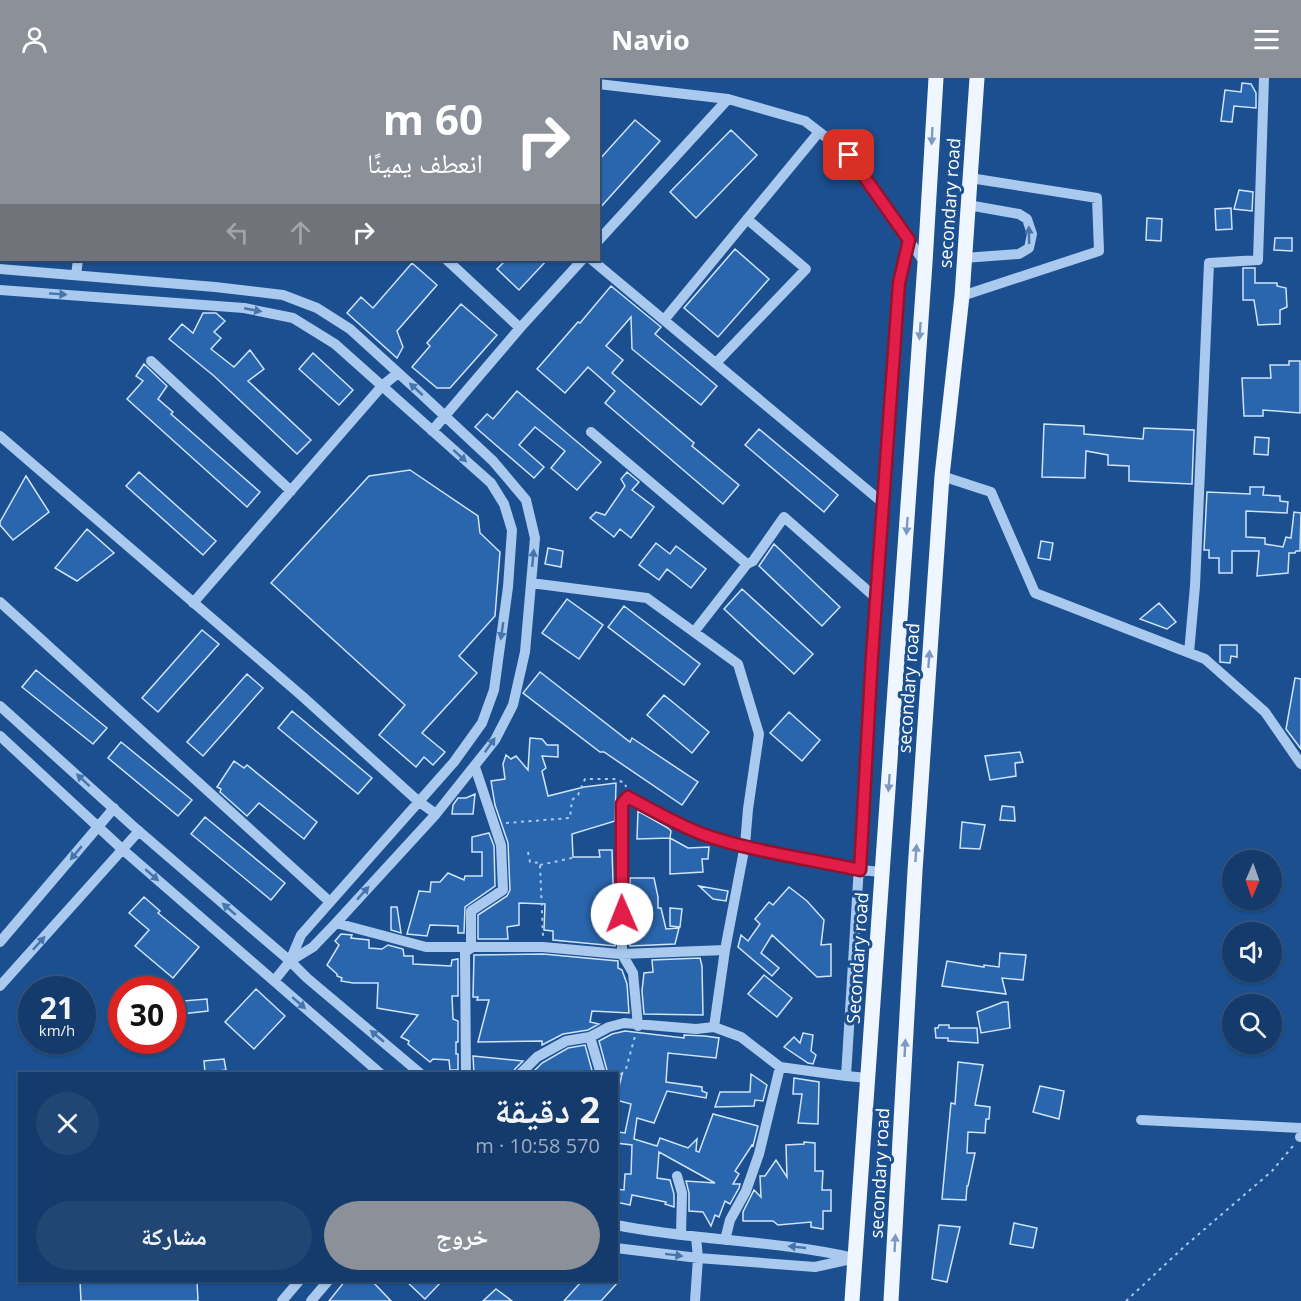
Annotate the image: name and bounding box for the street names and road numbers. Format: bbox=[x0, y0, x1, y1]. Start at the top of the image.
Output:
street label: secondary road bbox=[932, 137, 966, 269]
street label: secondary road bbox=[891, 622, 925, 754]
street label: Secondary road bbox=[840, 891, 874, 1025]
street label: secondary road bbox=[864, 1107, 894, 1239]

